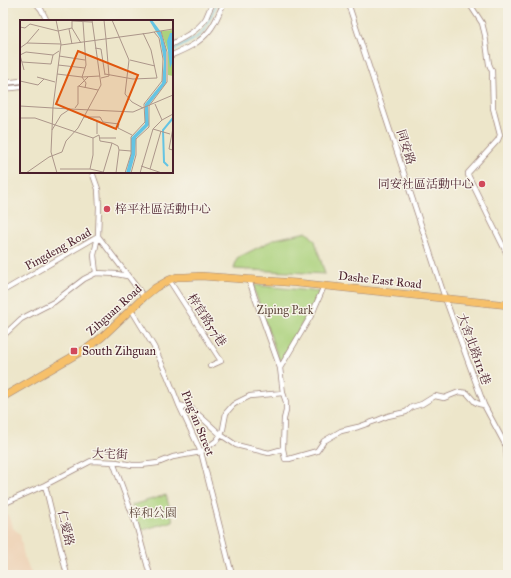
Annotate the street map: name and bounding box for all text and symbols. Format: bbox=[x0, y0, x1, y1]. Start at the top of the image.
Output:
inset map bbox=[20, 20, 173, 173]
street label: 同安路 bbox=[394, 128, 418, 166]
place label: 同安社區活動中心 bbox=[378, 177, 474, 191]
marker: 同安社區活動中心 bbox=[477, 179, 487, 189]
place label: 梓平社區活動中心 bbox=[115, 202, 211, 216]
marker: 梓平社區活動中心 bbox=[102, 204, 112, 214]
street label: Pingdeng Road bbox=[22, 225, 94, 274]
street label: Dashe East Road bbox=[338, 269, 422, 291]
street label: Zihguan Road bbox=[84, 282, 145, 339]
street label: 梓官路57巷 bbox=[185, 291, 229, 349]
park label: Ziping Park bbox=[257, 303, 314, 318]
street label: 大舍北路112巷 bbox=[455, 311, 493, 387]
place label: South Zihguan bbox=[82, 344, 157, 359]
marker: South Zihguan bbox=[69, 346, 79, 356]
street label: Ping'an Street bbox=[178, 388, 218, 459]
street label: 大宅街 bbox=[92, 446, 129, 462]
park label: 梓和公園 bbox=[129, 506, 177, 520]
street label: 仁愛路 bbox=[55, 509, 77, 547]

